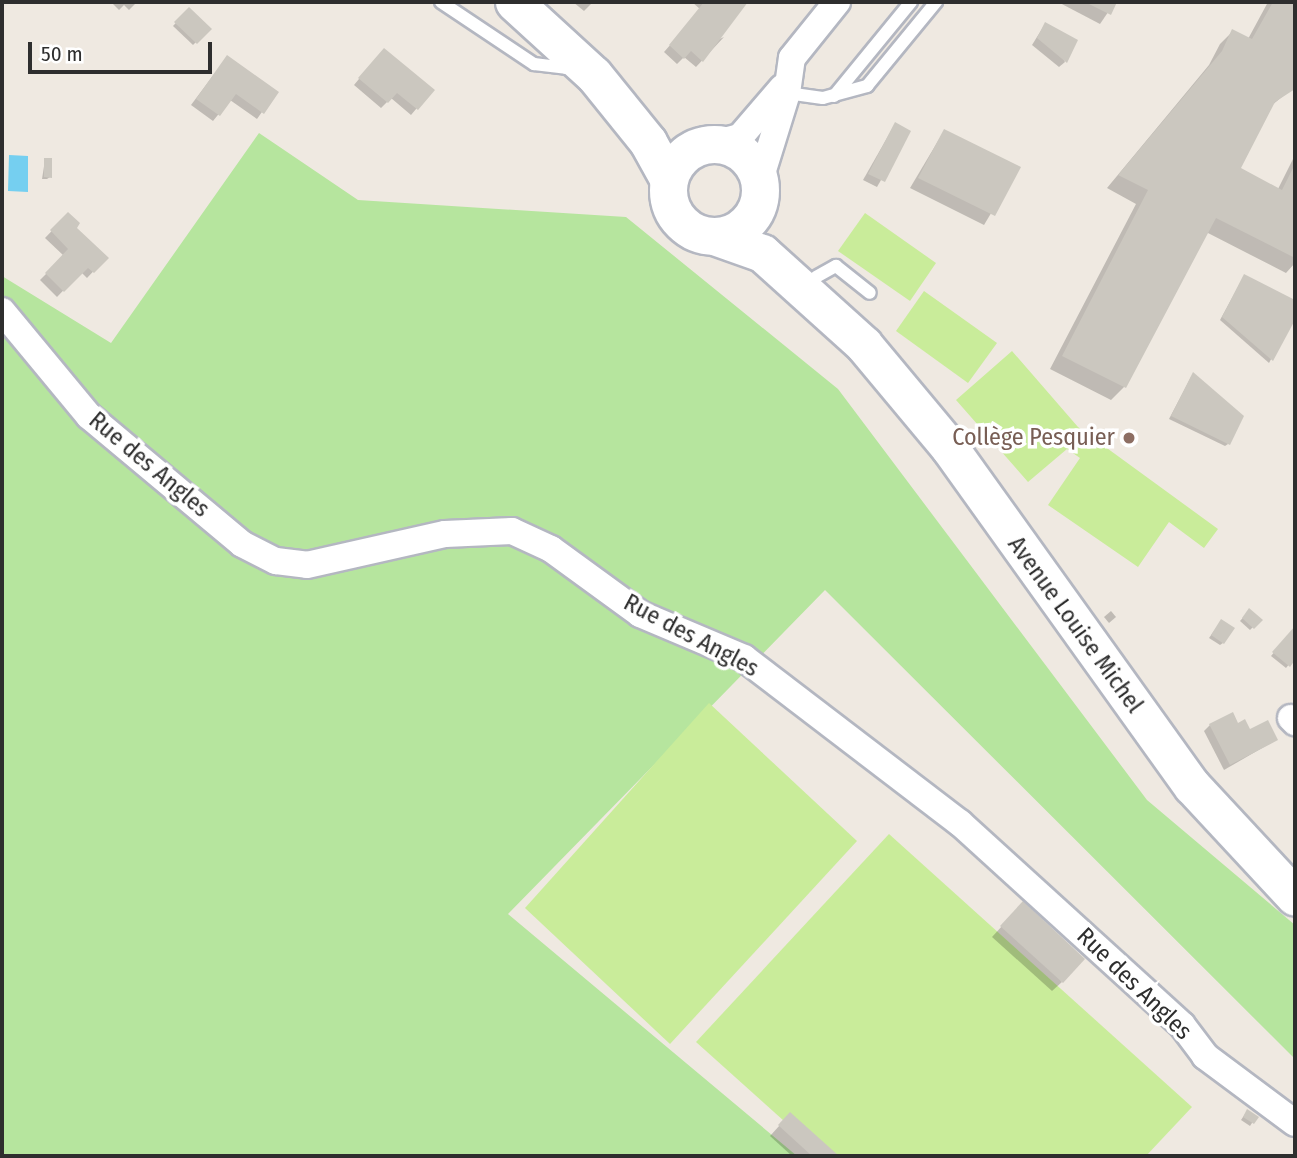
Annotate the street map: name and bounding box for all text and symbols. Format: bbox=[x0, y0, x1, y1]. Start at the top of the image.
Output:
scale bar bbox=[32, 28, 215, 72]
text: 50 m bbox=[41, 41, 83, 67]
street label: Rue des Angles bbox=[83, 406, 215, 524]
place label: Collège Pesquier bbox=[952, 424, 1115, 452]
marker: Collège Pesquier bbox=[1121, 430, 1137, 446]
street label: Avenue Louise Michel bbox=[1001, 531, 1149, 719]
street label: Rue des Angles bbox=[619, 588, 763, 684]
street label: Rue des Angles bbox=[1071, 922, 1197, 1046]

